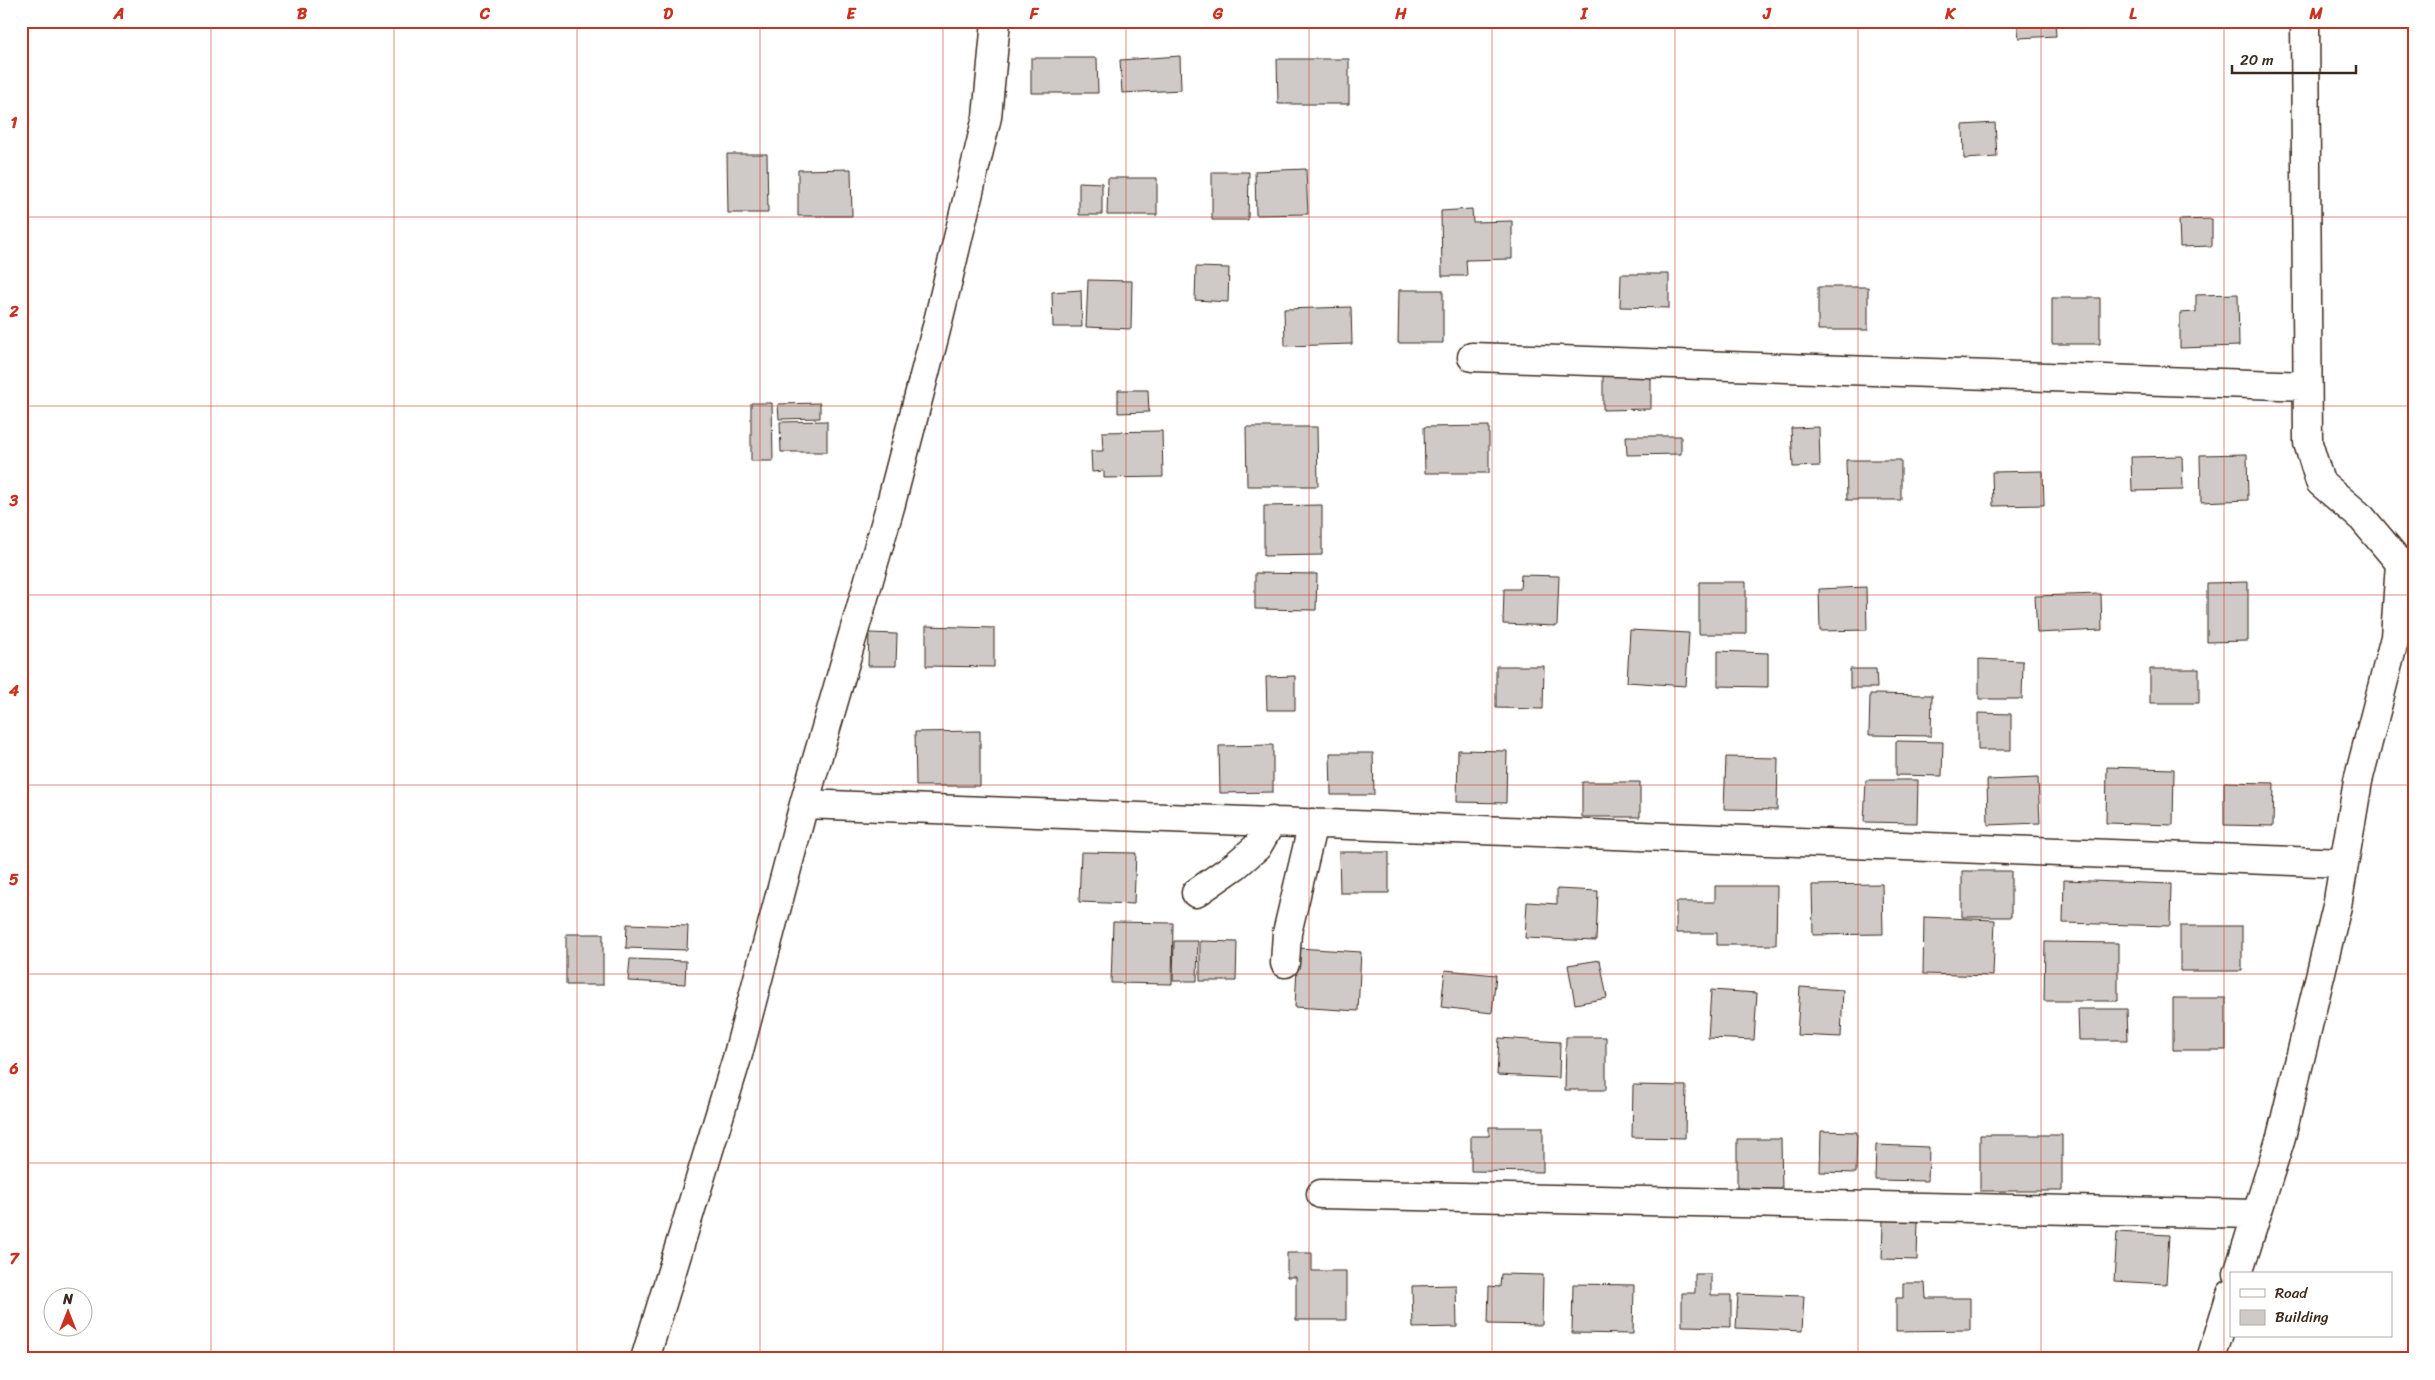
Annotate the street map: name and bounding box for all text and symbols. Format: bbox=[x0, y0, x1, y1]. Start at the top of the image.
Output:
text: A bbox=[113, 0, 124, 28]
text: B bbox=[297, 0, 308, 28]
text: C bbox=[479, 0, 491, 28]
text: D bbox=[663, 0, 673, 28]
text: E bbox=[847, 0, 857, 28]
text: F bbox=[1029, 0, 1040, 28]
text: G bbox=[1212, 0, 1224, 28]
text: H bbox=[1394, 0, 1407, 28]
text: I bbox=[1580, 0, 1589, 28]
text: J bbox=[1762, 0, 1772, 28]
text: K bbox=[1944, 0, 1956, 28]
text: L bbox=[2129, 0, 2137, 28]
text: M bbox=[2308, 0, 2323, 28]
scale bar bbox=[2232, 42, 2356, 74]
text: 20 m bbox=[2240, 47, 2274, 73]
text: 1 bbox=[11, 108, 18, 137]
text: 2 bbox=[8, 297, 19, 326]
text: 3 bbox=[9, 486, 19, 515]
text: 4 bbox=[8, 676, 19, 705]
text: 5 bbox=[9, 865, 19, 894]
text: 6 bbox=[8, 1054, 19, 1083]
text: 7 bbox=[9, 1244, 20, 1273]
legend bbox=[2230, 1272, 2392, 1338]
text: Road bbox=[2275, 1280, 2308, 1306]
text: N bbox=[62, 1287, 73, 1312]
north arrow bbox=[42, 1288, 92, 1338]
text: Building bbox=[2275, 1304, 2329, 1330]

